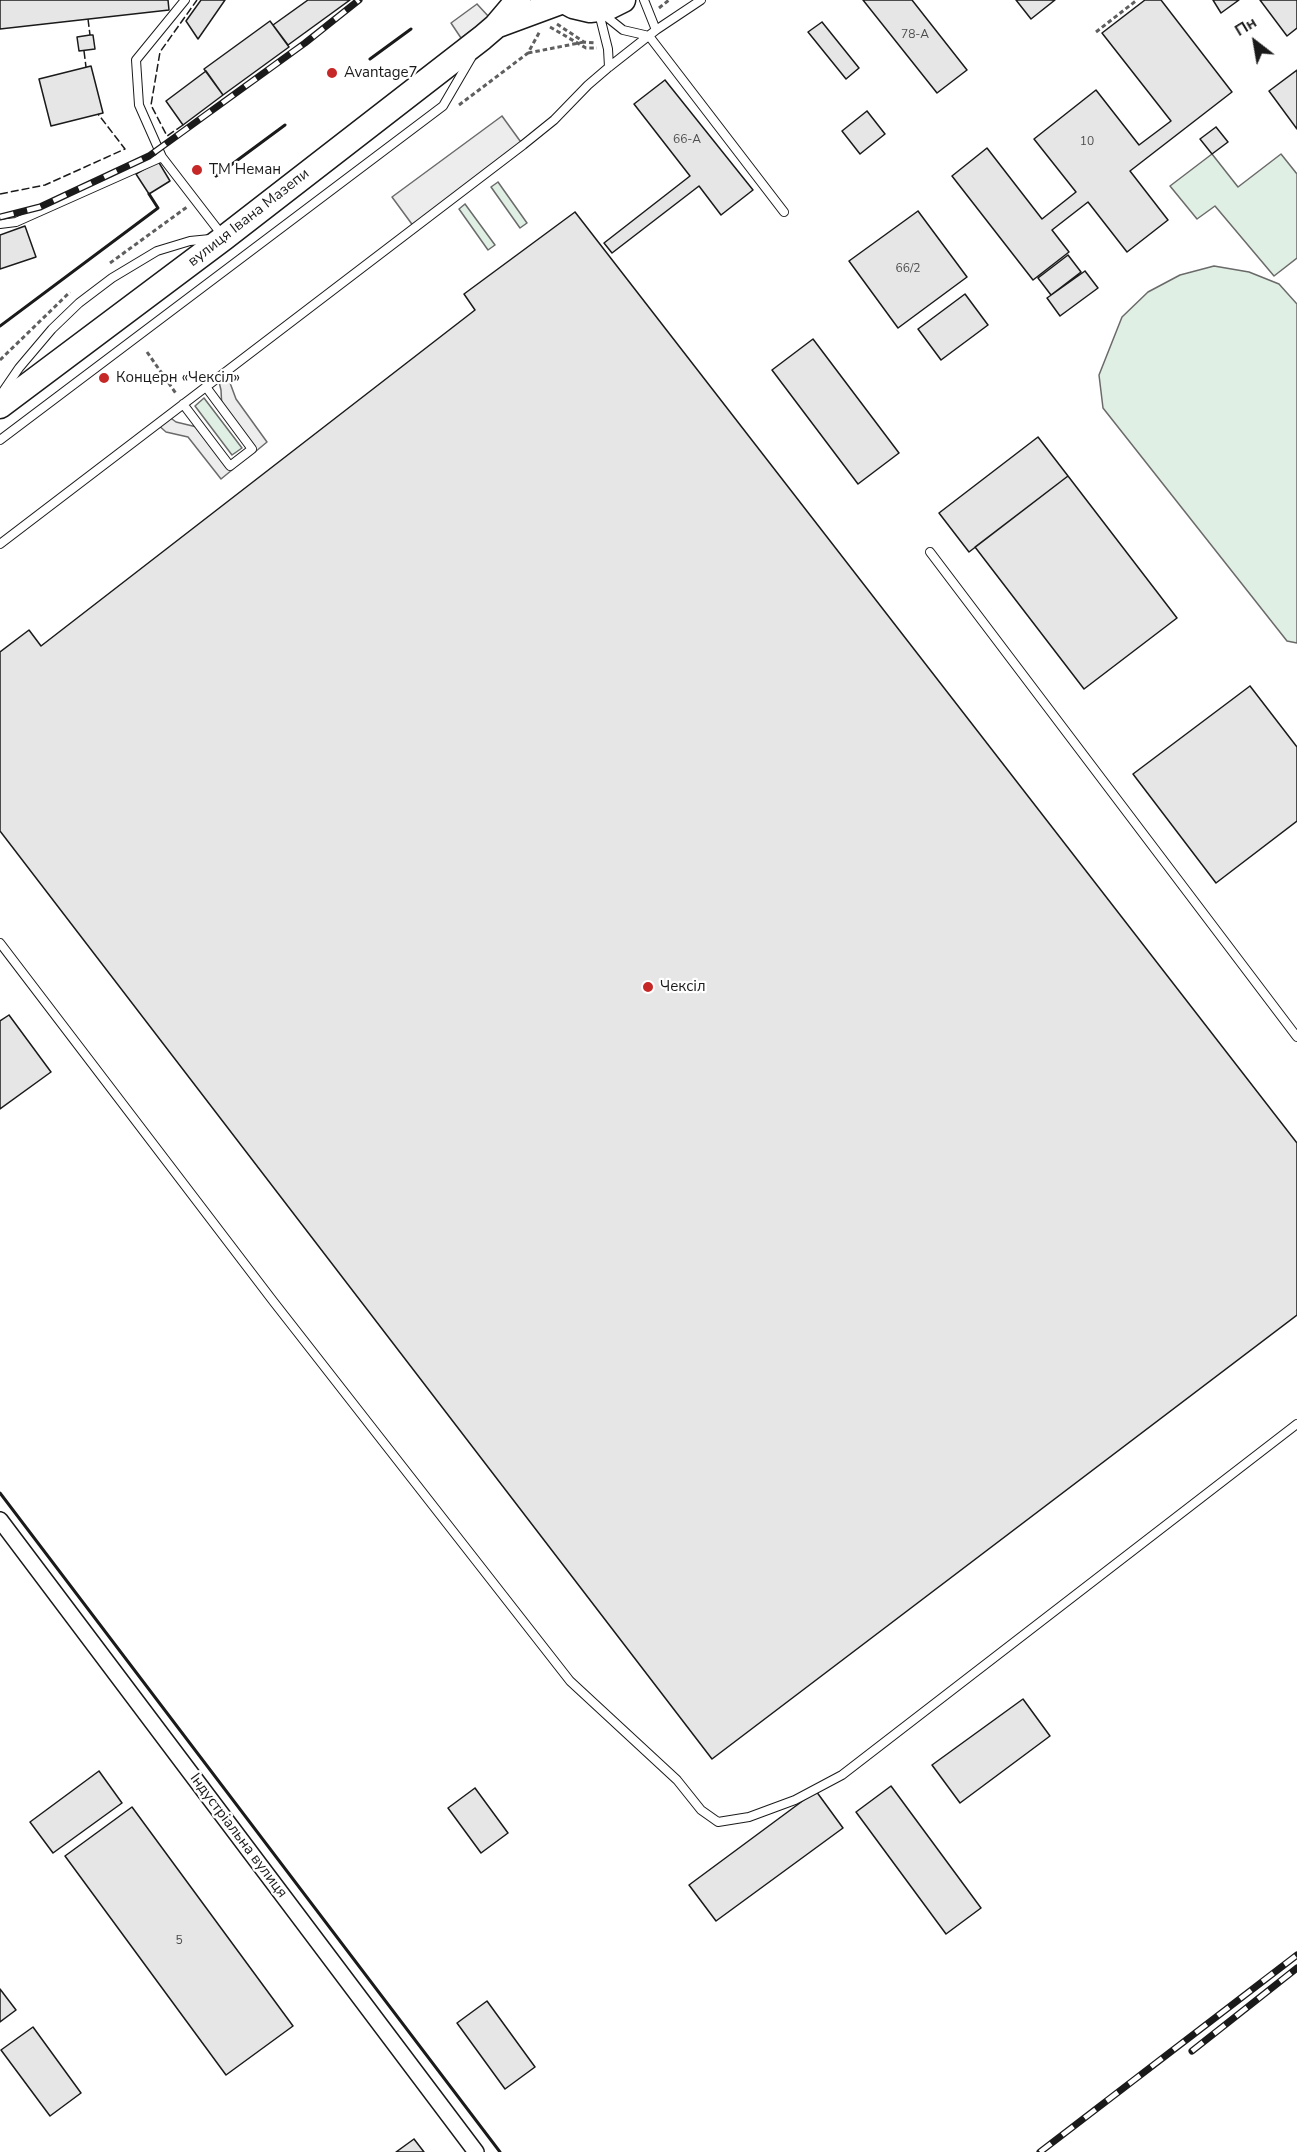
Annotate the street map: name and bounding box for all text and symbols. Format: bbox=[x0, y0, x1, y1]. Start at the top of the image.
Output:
text: Пн bbox=[1231, 11, 1261, 42]
north arrow bbox=[1225, 12, 1285, 72]
house number: 78-А bbox=[901, 28, 929, 42]
place label: Avantage7 bbox=[344, 64, 418, 82]
marker: Avantage7 bbox=[325, 66, 339, 80]
house number: 66-А bbox=[673, 133, 701, 147]
house number: 10 bbox=[1080, 135, 1094, 149]
place label: ТМ Неман bbox=[209, 161, 281, 179]
marker: ТМ Неман bbox=[190, 163, 204, 177]
street label: вулиця Івана Мазепи bbox=[185, 165, 313, 271]
house number: 66/2 bbox=[896, 262, 920, 276]
place label: Концерн «Чексіл» bbox=[116, 369, 240, 387]
marker: Концерн «Чексіл» bbox=[97, 371, 111, 385]
place label: Чексіл bbox=[660, 978, 705, 996]
marker: Чексіл bbox=[641, 980, 655, 994]
street label: Індустріальна вулиця bbox=[185, 1770, 291, 1902]
house number: 5 bbox=[175, 1934, 183, 1948]

